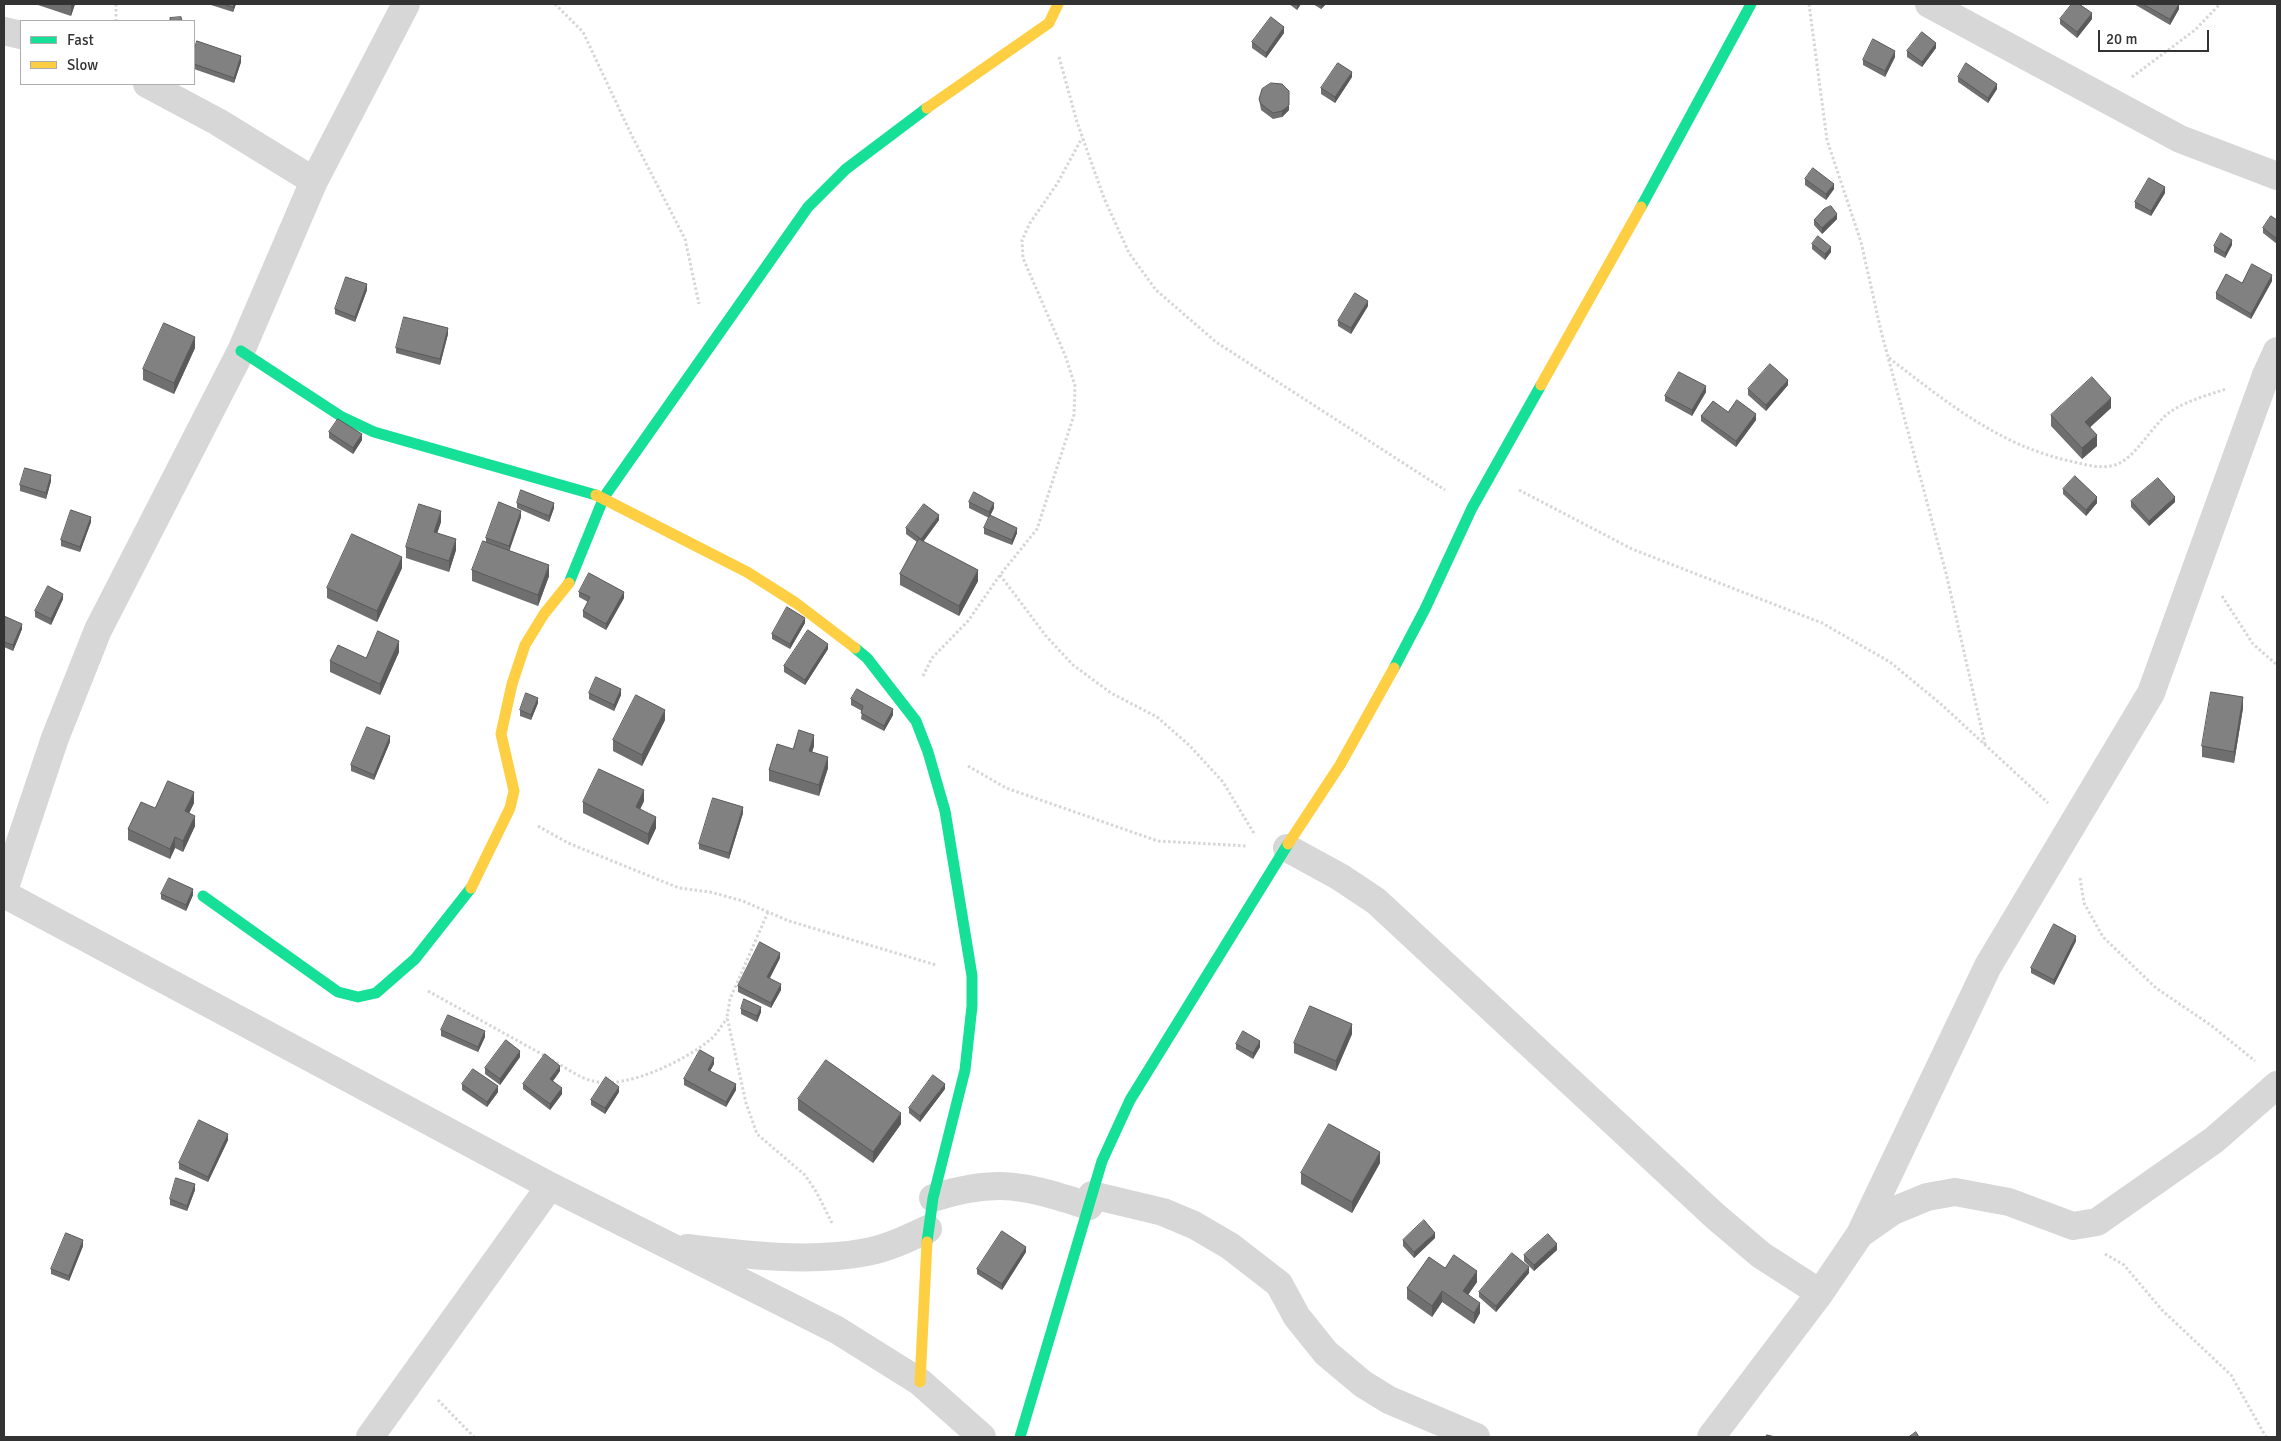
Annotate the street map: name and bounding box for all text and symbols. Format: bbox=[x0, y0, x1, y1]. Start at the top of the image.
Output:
legend bbox=[20, 20, 195, 85]
scale bar bbox=[2101, 20, 2212, 52]
text: 20 m bbox=[2106, 30, 2137, 48]
text: Fast bbox=[67, 31, 94, 49]
text: Slow bbox=[67, 56, 98, 74]

